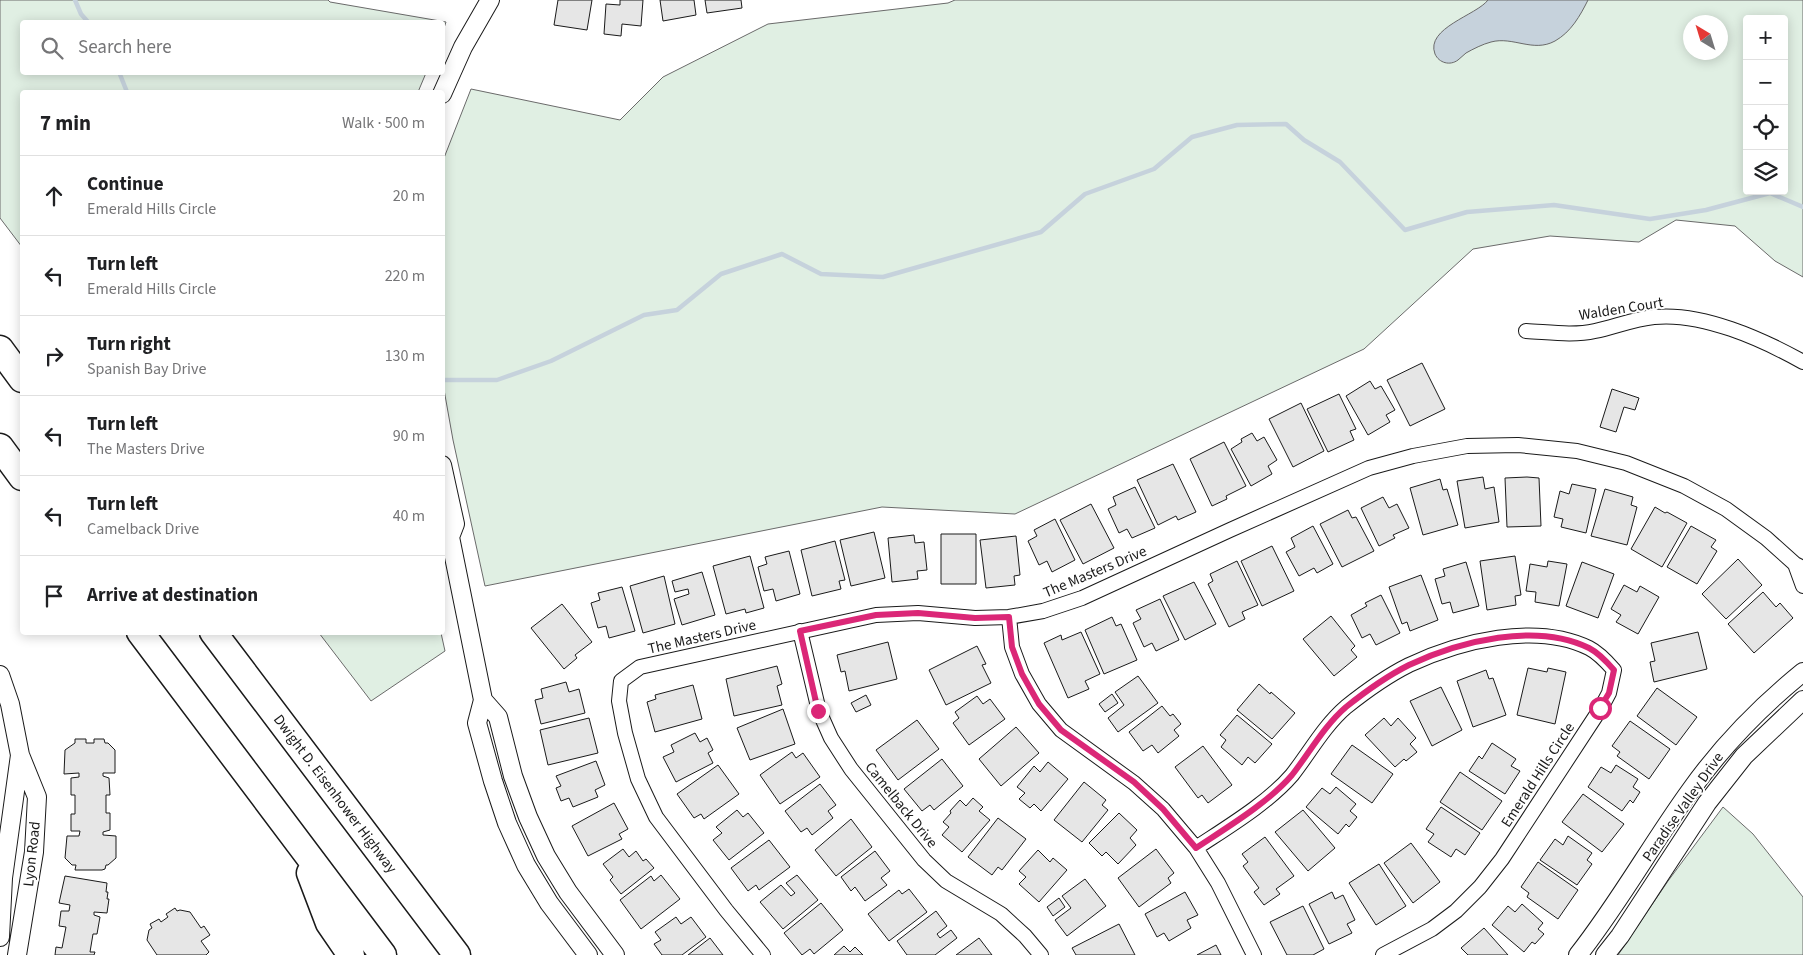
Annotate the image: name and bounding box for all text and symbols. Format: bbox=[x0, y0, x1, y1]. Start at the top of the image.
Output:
north arrow bbox=[1683, 15, 1728, 60]
map controls bbox=[1743, 15, 1788, 195]
button: + bbox=[1743, 15, 1788, 60]
search box bbox=[20, 20, 445, 75]
icon: search bbox=[38, 34, 66, 62]
text: Search here bbox=[78, 34, 172, 61]
button: − bbox=[1743, 60, 1788, 105]
button: locate bbox=[1743, 105, 1788, 150]
text: 7 min bbox=[40, 108, 91, 138]
text: Walk · 500 m bbox=[342, 112, 425, 134]
button: layers bbox=[1743, 150, 1788, 195]
text: Continue bbox=[87, 171, 164, 198]
icon: ahead bbox=[40, 182, 68, 210]
text: 20 m bbox=[393, 185, 425, 207]
text: Emerald Hills Circle bbox=[87, 198, 216, 220]
text: Turn left bbox=[87, 251, 158, 278]
icon: left bbox=[40, 262, 68, 290]
text: 220 m bbox=[385, 265, 425, 287]
text: Emerald Hills Circle bbox=[87, 278, 216, 300]
street label: Walden Court bbox=[1577, 292, 1665, 326]
text: Turn right bbox=[87, 331, 171, 358]
icon: right bbox=[40, 342, 68, 370]
text: 130 m bbox=[385, 345, 425, 367]
text: Spanish Bay Drive bbox=[87, 358, 206, 380]
text: Turn left bbox=[87, 411, 158, 438]
icon: left bbox=[40, 422, 68, 450]
text: 90 m bbox=[393, 425, 425, 447]
text: The Masters Drive bbox=[87, 438, 205, 460]
text: Turn left bbox=[87, 491, 158, 518]
icon: left bbox=[40, 502, 68, 530]
text: 40 m bbox=[393, 505, 425, 527]
text: Camelback Drive bbox=[87, 518, 199, 540]
street label: The Masters Drive bbox=[1040, 541, 1150, 603]
icon: arrive bbox=[40, 582, 68, 610]
text: Arrive at destination bbox=[87, 582, 258, 609]
street label: The Masters Drive bbox=[646, 614, 758, 660]
route start bbox=[1589, 697, 1612, 720]
route end bbox=[807, 700, 830, 723]
street label: Dwight D. Eisenhower Highway bbox=[268, 710, 402, 878]
street label: Emerald Hills Circle bbox=[1496, 718, 1580, 832]
street label: Paradise Valley Drive bbox=[1637, 748, 1729, 866]
street label: Camelback Drive bbox=[860, 757, 942, 853]
street label: Lyon Road bbox=[18, 820, 46, 888]

